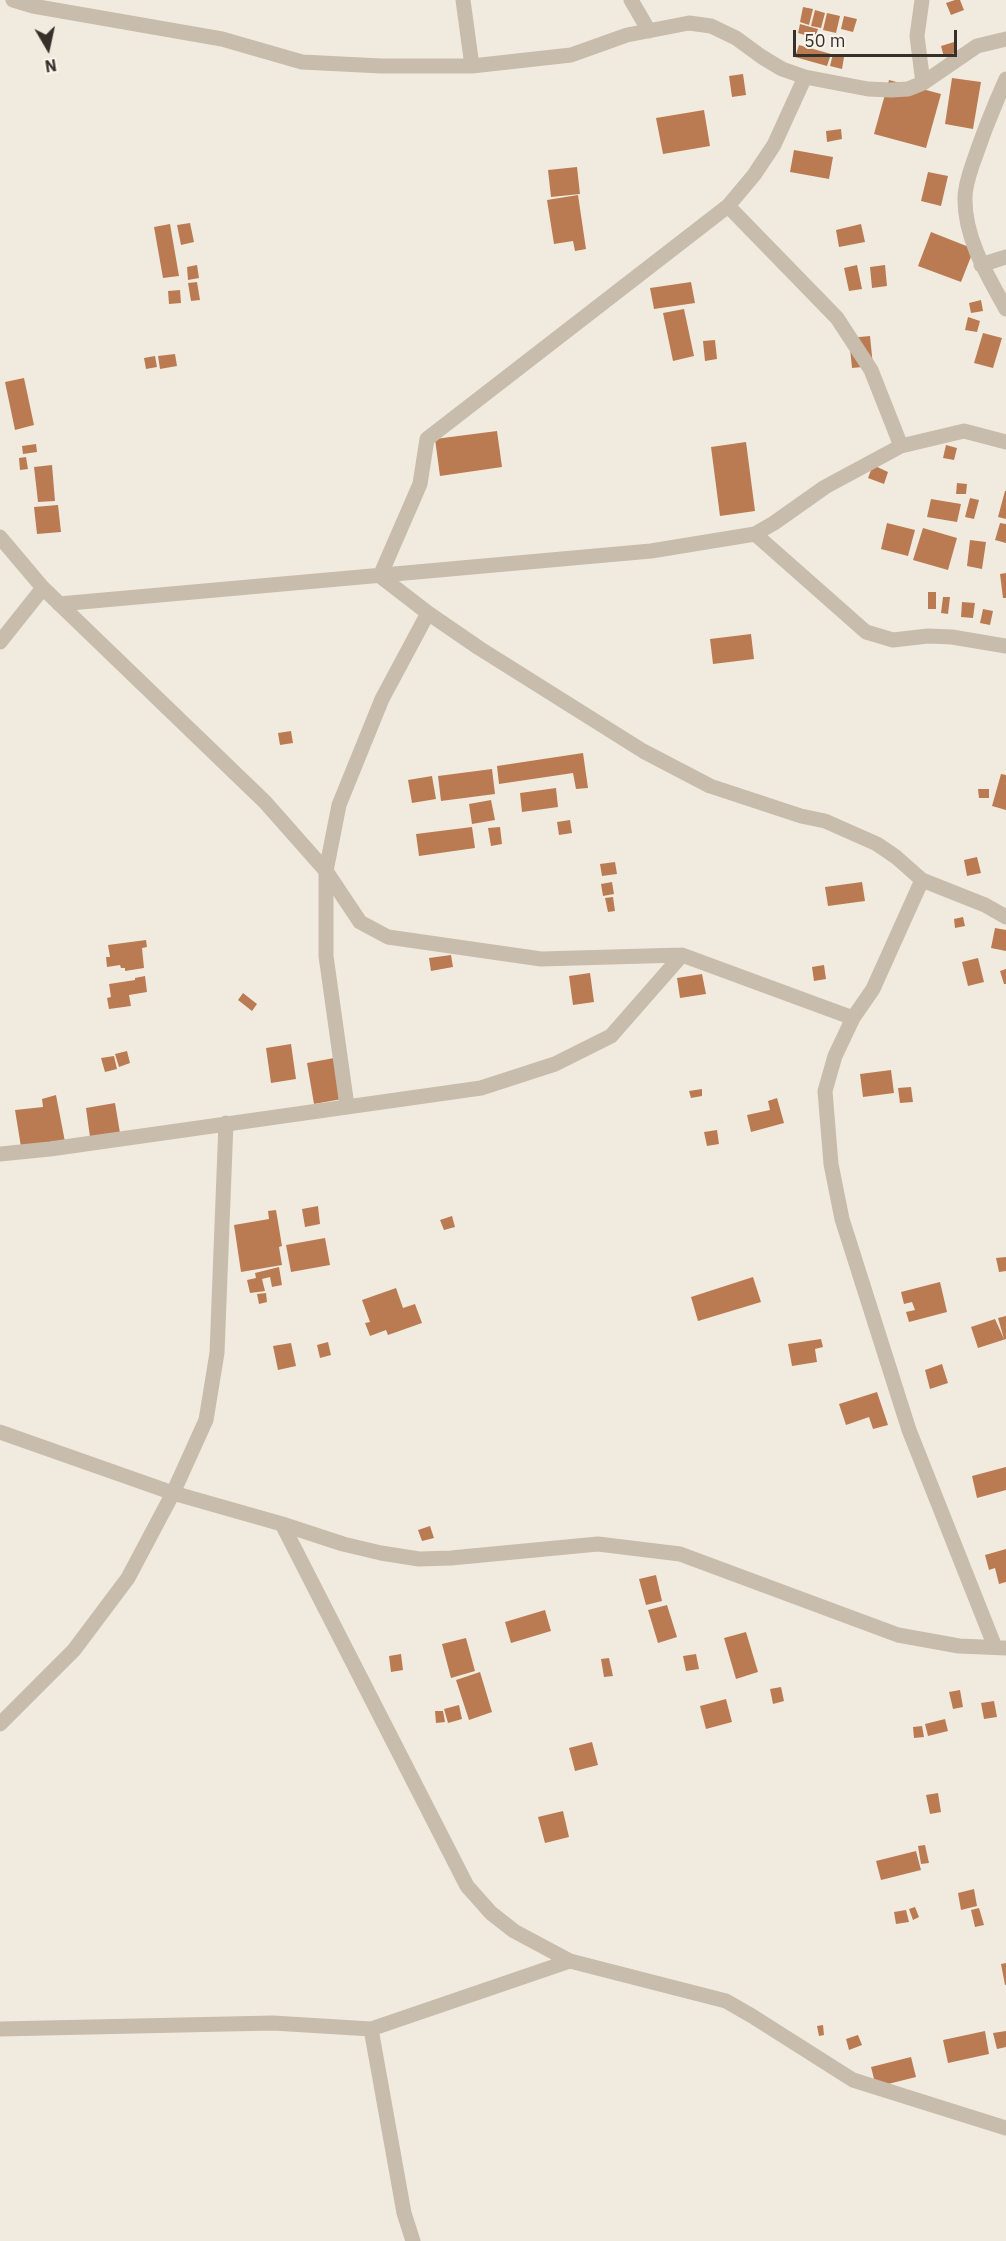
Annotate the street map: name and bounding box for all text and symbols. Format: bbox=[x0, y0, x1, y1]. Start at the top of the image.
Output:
north arrow bbox=[18, 18, 78, 78]
scale bar bbox=[796, 18, 960, 56]
text: 50 m bbox=[804, 29, 846, 52]
text: N bbox=[44, 55, 58, 77]

